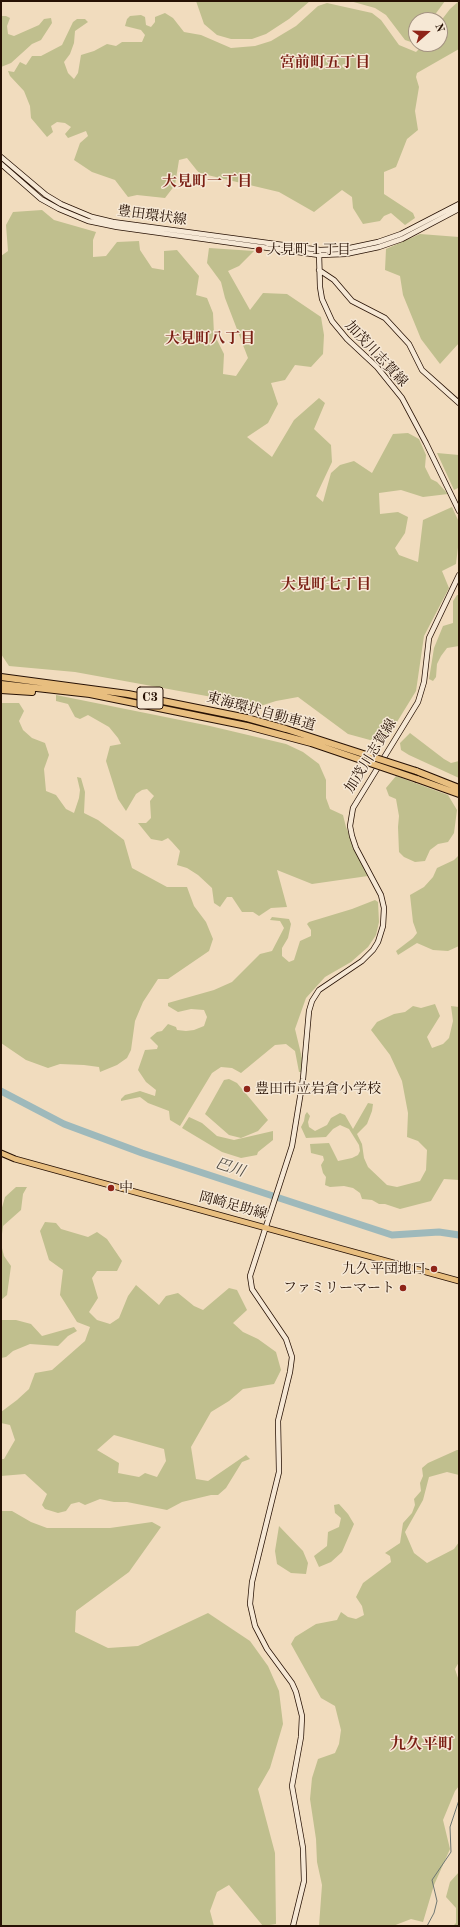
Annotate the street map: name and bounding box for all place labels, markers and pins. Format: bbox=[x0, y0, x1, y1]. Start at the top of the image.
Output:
place label: 大見町１丁目 bbox=[267, 242, 351, 258]
marker: 大見町１丁目 bbox=[254, 245, 264, 255]
place label: 豊田市立岩倉小学校 bbox=[255, 1081, 381, 1097]
marker: 豊田市立岩倉小学校 bbox=[242, 1084, 252, 1094]
place label: 中 bbox=[119, 1180, 133, 1196]
marker: 中 bbox=[106, 1183, 116, 1193]
place label: 九久平団地口 bbox=[342, 1261, 426, 1277]
marker: 九久平団地口 bbox=[429, 1264, 439, 1274]
place label: ファミリーマート bbox=[283, 1280, 395, 1296]
marker: ファミリーマート bbox=[398, 1283, 408, 1293]

